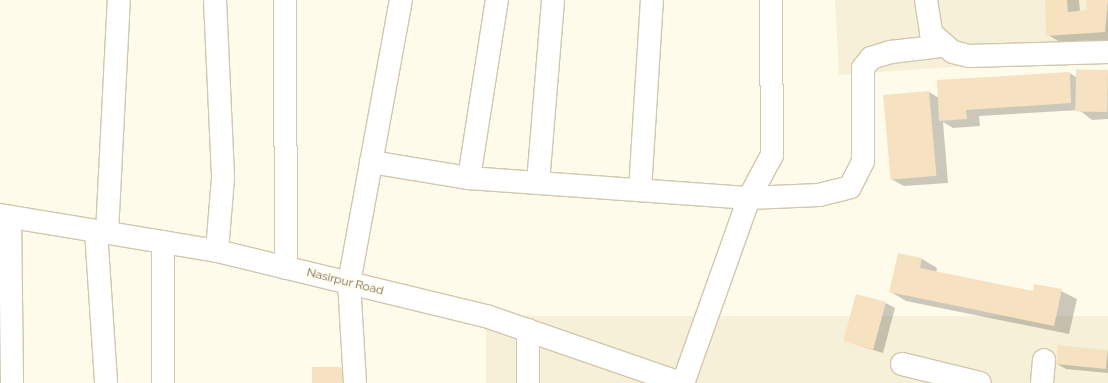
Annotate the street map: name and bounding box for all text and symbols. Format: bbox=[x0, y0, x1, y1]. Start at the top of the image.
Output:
street label: Nasirpur Road bbox=[305, 265, 385, 299]

